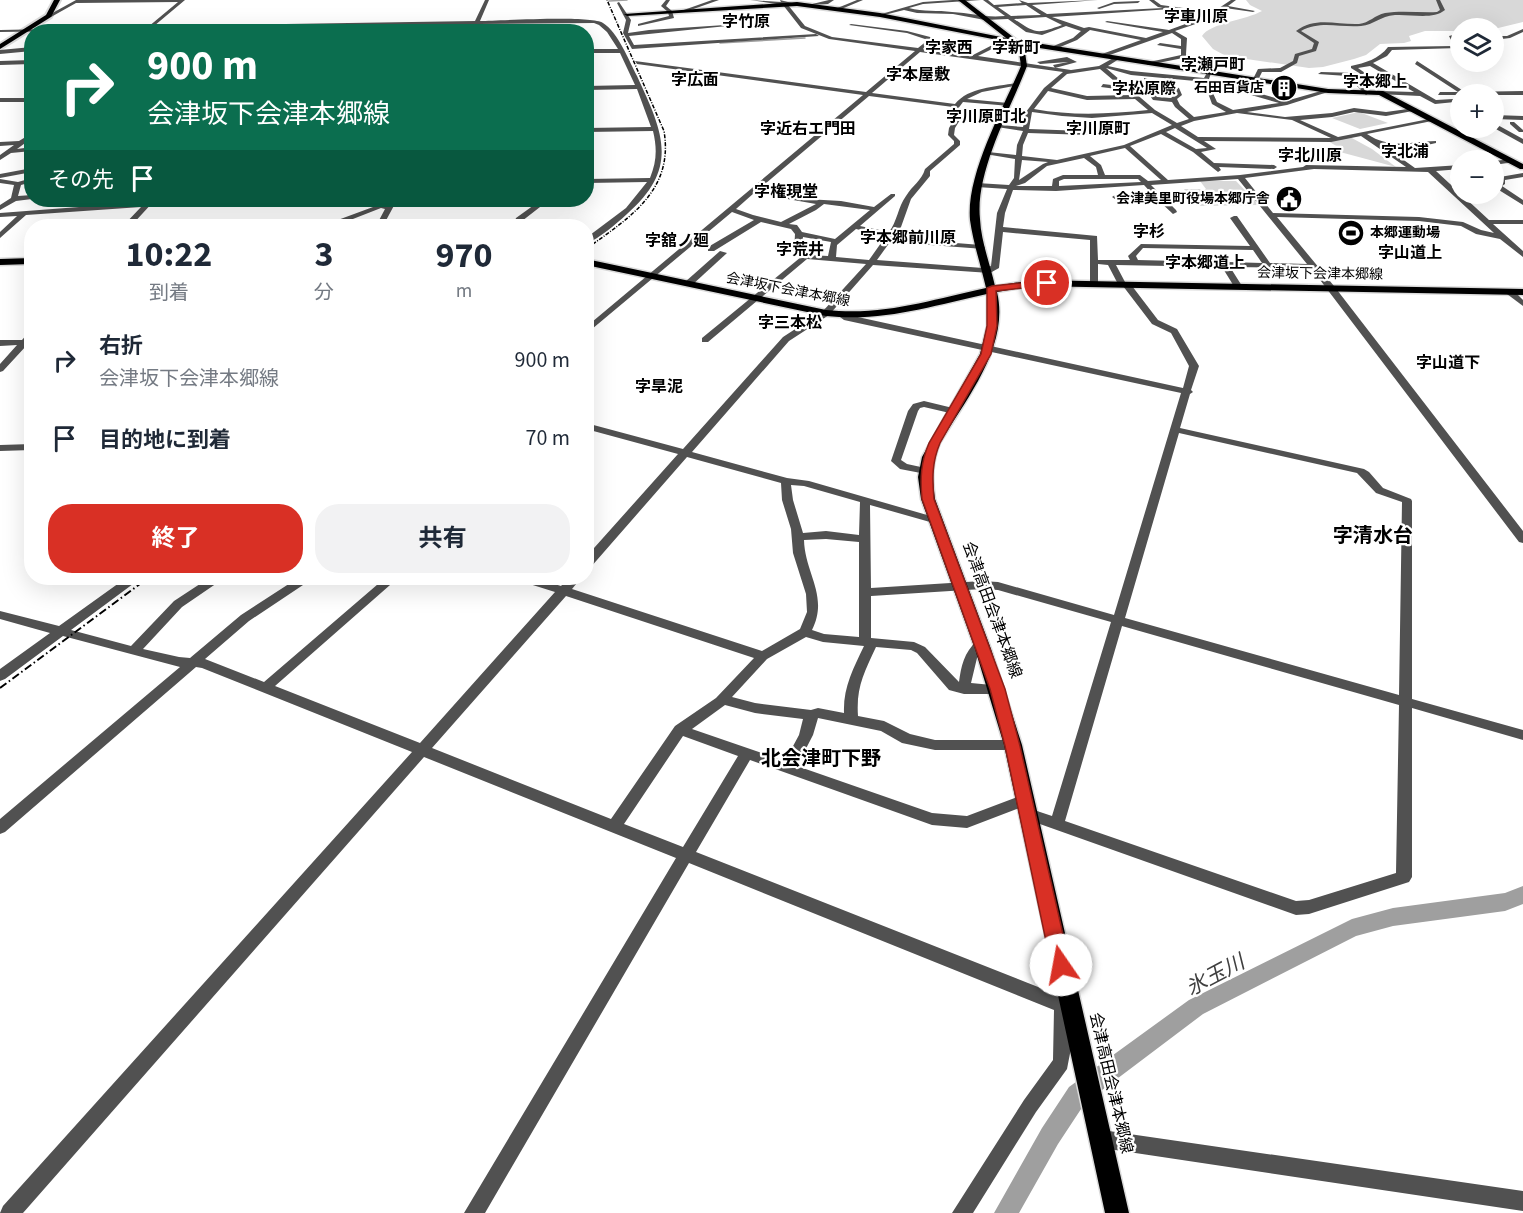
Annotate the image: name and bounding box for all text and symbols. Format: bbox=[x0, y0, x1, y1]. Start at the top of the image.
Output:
district label: 字車川原 bbox=[1164, 6, 1228, 28]
district label: 字竹原 bbox=[722, 11, 770, 33]
map controls bbox=[1450, 18, 1504, 204]
button: layers bbox=[1450, 18, 1504, 72]
text: 900 m bbox=[147, 36, 258, 96]
district label: 字家西 bbox=[925, 37, 973, 59]
district label: 字新町 bbox=[992, 37, 1040, 59]
icon: right bbox=[48, 48, 126, 126]
district label: 字瀬戸町 bbox=[1181, 54, 1245, 76]
district label: 字本屋敷 bbox=[886, 64, 950, 86]
district label: 字広面 bbox=[671, 69, 719, 91]
district label: 字本郷上 bbox=[1343, 71, 1407, 93]
building icon: 石田百貨店 bbox=[1269, 73, 1299, 103]
district label: 字松原際 bbox=[1112, 78, 1176, 100]
place label: 石田百貨店 bbox=[1194, 78, 1264, 98]
button: + bbox=[1450, 84, 1504, 138]
text: 会津坂下会津本郷線 bbox=[147, 95, 390, 134]
district label: 字川原町北 bbox=[946, 106, 1026, 128]
district label: 字近右エ門田 bbox=[760, 118, 856, 140]
district label: 字川原町 bbox=[1066, 118, 1130, 140]
district label: 字北浦 bbox=[1381, 141, 1429, 163]
district label: 字北川原 bbox=[1278, 145, 1342, 167]
button: − bbox=[1450, 150, 1504, 204]
icon: arrive bbox=[126, 162, 159, 195]
text: その先 bbox=[48, 164, 114, 196]
district label: 字権現堂 bbox=[754, 181, 818, 203]
public building icon: 会津美里町役場本郷庁舎 bbox=[1274, 184, 1304, 214]
place label: 会津美里町役場本郷庁舎 bbox=[1116, 189, 1270, 209]
sports icon: 本郷運動場 bbox=[1336, 218, 1366, 248]
district label: 字杉 bbox=[1133, 221, 1165, 243]
place label: 本郷運動場 bbox=[1370, 223, 1440, 243]
district label: 字本郷前川原 bbox=[860, 227, 956, 249]
text: 10:22 bbox=[126, 229, 212, 280]
text: 3 bbox=[314, 229, 333, 280]
text: 970 bbox=[435, 230, 492, 281]
district label: 字舘ノ廻 bbox=[645, 230, 709, 252]
district label: 字荒井 bbox=[776, 239, 824, 261]
district label: 字山道上 bbox=[1378, 242, 1442, 264]
district label: 字本郷道上 bbox=[1165, 252, 1245, 274]
pin bbox=[1021, 257, 1072, 308]
street label: 会津坂下会津本郷線 bbox=[1257, 263, 1383, 285]
icon: arrive bbox=[1030, 266, 1063, 299]
street label: 会津坂下会津本郷線 bbox=[724, 268, 852, 312]
text: m bbox=[456, 277, 472, 305]
text: 到着 bbox=[149, 279, 189, 307]
text: 分 bbox=[314, 279, 334, 307]
district label: 字三本松 bbox=[758, 312, 822, 334]
text: 右折 bbox=[99, 330, 143, 362]
icon: right bbox=[48, 344, 81, 377]
text: 900 m bbox=[515, 344, 570, 376]
district label: 字山道下 bbox=[1416, 352, 1480, 374]
text: 会津坂下会津本郷線 bbox=[99, 365, 279, 393]
district label: 字旱泥 bbox=[635, 376, 683, 398]
icon: arrive bbox=[48, 422, 81, 455]
text: 70 m bbox=[525, 422, 570, 454]
text: 目的地に到着 bbox=[99, 424, 231, 456]
button: 終了 bbox=[48, 504, 303, 573]
button: 共有 bbox=[315, 504, 570, 573]
district label: 字清水台 bbox=[1333, 522, 1413, 550]
street label: 会津高田会津本郷線 bbox=[957, 539, 1027, 681]
district label: 北会津町下野 bbox=[761, 745, 881, 773]
position arrow bbox=[1029, 933, 1093, 997]
water label: 氷玉川 bbox=[1180, 946, 1252, 1003]
street label: 会津高田会津本郷線 bbox=[1084, 1010, 1138, 1156]

